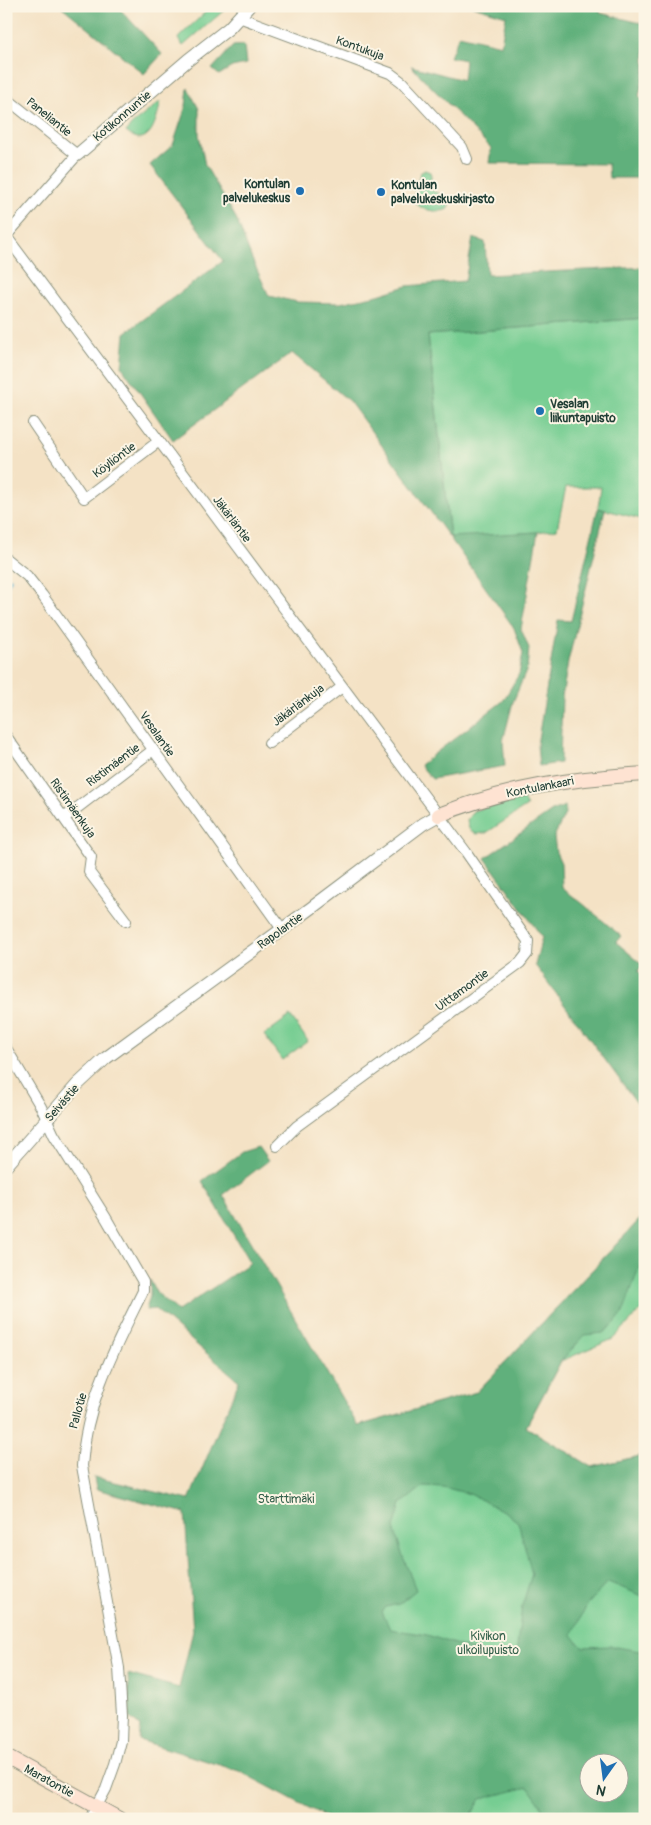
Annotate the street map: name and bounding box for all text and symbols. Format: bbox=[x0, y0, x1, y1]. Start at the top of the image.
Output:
street label: Kontukuja bbox=[334, 33, 387, 64]
street label: Kotikonnuntie bbox=[90, 88, 154, 145]
street label: Paneliantie bbox=[23, 95, 74, 140]
place label: Kontulan palvelukeskus bbox=[223, 177, 291, 206]
place label: Kontulan palvelukeskuskirjasto bbox=[391, 178, 495, 207]
marker: Kontulan palvelukeskus bbox=[294, 185, 306, 197]
marker: Kontulan palvelukeskuskirjasto bbox=[375, 186, 387, 198]
place label: Vesalan liikuntapuisto bbox=[550, 397, 616, 426]
marker: Vesalan liikuntapuisto bbox=[534, 405, 546, 417]
street label: Köyliöntie bbox=[90, 439, 139, 481]
street label: Jäkärläntie bbox=[209, 493, 254, 546]
street label: Jäkärlänkuja bbox=[269, 681, 328, 730]
street label: Vesalantie bbox=[136, 709, 178, 760]
street label: Ristimäentie bbox=[84, 740, 143, 790]
street label: Kontulankaari bbox=[505, 774, 575, 801]
street label: Ristimäenkuja bbox=[47, 776, 99, 841]
street label: Rapolantie bbox=[255, 910, 306, 953]
street label: Uittamontie bbox=[433, 966, 492, 1015]
street label: Seivästie bbox=[42, 1081, 83, 1125]
street label: Pallotie bbox=[66, 1391, 91, 1431]
park label: Starttimäki bbox=[258, 1492, 314, 1507]
park label: Kivikon ulkoilupuisto bbox=[457, 1629, 519, 1658]
north arrow bbox=[578, 1752, 628, 1802]
street label: Maratontie bbox=[21, 1762, 76, 1801]
text: N bbox=[594, 1781, 608, 1800]

